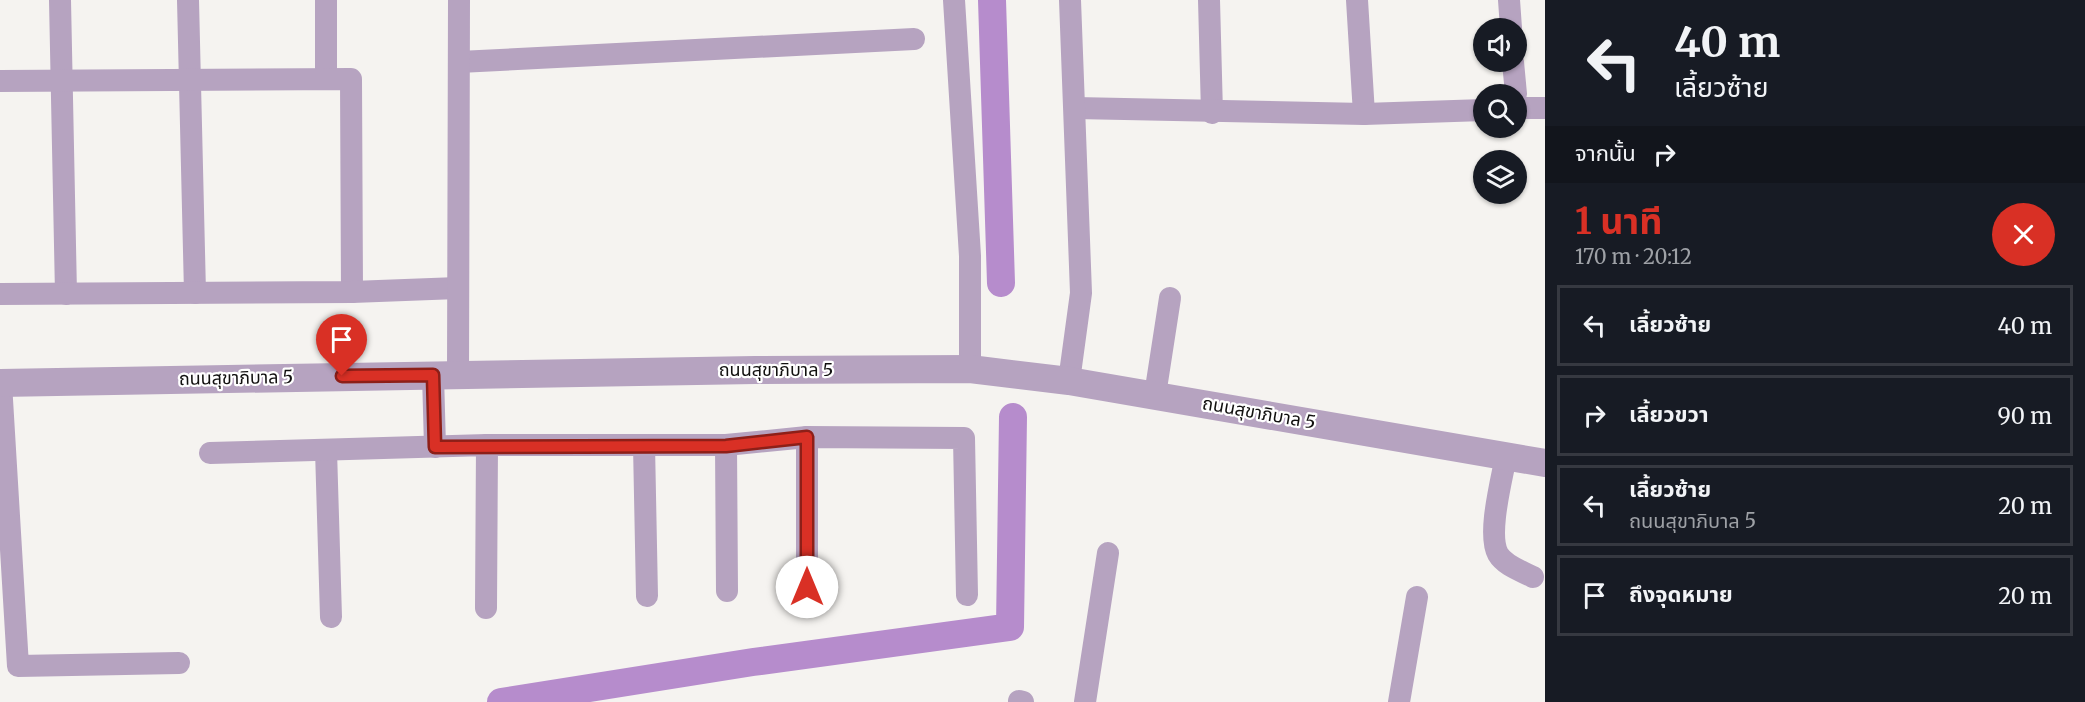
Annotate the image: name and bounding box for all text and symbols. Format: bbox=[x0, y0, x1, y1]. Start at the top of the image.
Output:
text: 40 m bbox=[1674, 16, 1780, 68]
map controls bbox=[1473, 18, 1527, 204]
button: sound bbox=[1473, 18, 1527, 72]
icon: left bbox=[1575, 24, 1653, 102]
text: เลี้ยวซ้าย bbox=[1674, 70, 1768, 104]
button: search bbox=[1473, 84, 1527, 138]
icon: right bbox=[1648, 138, 1681, 171]
text: จากนั้น bbox=[1575, 139, 1636, 167]
button: layers bbox=[1473, 150, 1527, 204]
text: 1 นาที bbox=[1575, 199, 1662, 244]
button: close bbox=[1992, 203, 2055, 266]
text: 170 m · 20:12 bbox=[1575, 244, 1692, 269]
icon: left bbox=[1578, 309, 1611, 342]
text: เลี้ยวซ้าย bbox=[1629, 310, 1711, 338]
text: 40 m bbox=[1997, 312, 2052, 340]
pin bbox=[316, 314, 367, 376]
icon: arrive bbox=[325, 323, 358, 356]
street label: ถนนสุขาภิบาล 5 bbox=[719, 358, 833, 381]
street label: ถนนสุขาภิบาล 5 bbox=[179, 365, 293, 390]
street label: ถนนสุขาภิบาล 5 bbox=[1201, 391, 1317, 434]
icon: right bbox=[1578, 399, 1611, 432]
text: เลี้ยวขวา bbox=[1629, 400, 1709, 428]
text: 90 m bbox=[1997, 402, 2052, 430]
text: เลี้ยวซ้าย bbox=[1629, 475, 1711, 503]
icon: left bbox=[1578, 489, 1611, 522]
text: 20 m bbox=[1998, 492, 2052, 520]
text: ถนนสุขาภิบาล 5 bbox=[1629, 508, 1756, 533]
position arrow bbox=[775, 555, 839, 619]
icon: arrive bbox=[1578, 579, 1611, 612]
text: ถึงจุดหมาย bbox=[1629, 580, 1733, 608]
text: 20 m bbox=[1998, 582, 2052, 610]

